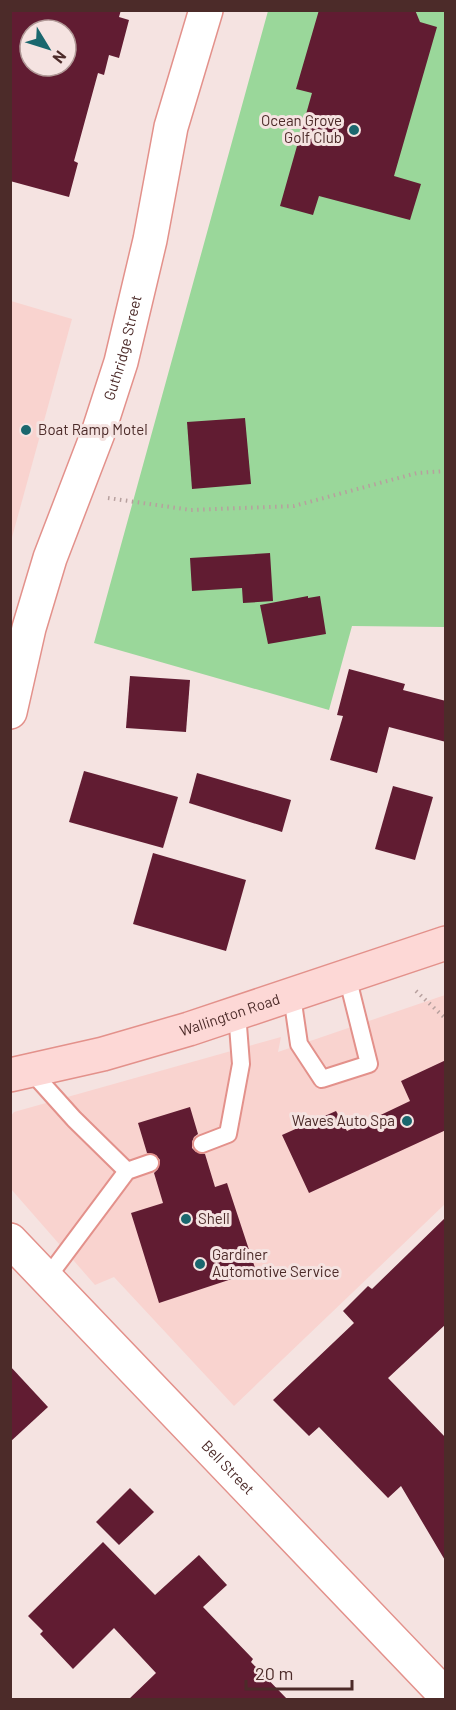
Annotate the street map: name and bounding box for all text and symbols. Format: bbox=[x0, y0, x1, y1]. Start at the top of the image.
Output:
north arrow bbox=[18, 18, 78, 78]
text: N bbox=[49, 48, 71, 68]
place label: Ocean Grove Golf Club bbox=[261, 111, 342, 146]
marker: Ocean Grove Golf Club bbox=[347, 123, 361, 137]
street label: Guthridge Street bbox=[99, 293, 145, 402]
place label: Boat Ramp Motel bbox=[38, 420, 148, 438]
marker: Boat Ramp Motel bbox=[19, 423, 33, 437]
street label: Wallington Road bbox=[177, 989, 282, 1039]
place label: Waves Auto Spa bbox=[292, 1111, 395, 1129]
marker: Waves Auto Spa bbox=[400, 1114, 414, 1128]
place label: Shell bbox=[198, 1209, 230, 1227]
marker: Shell bbox=[179, 1212, 193, 1226]
place label: Gardiner Automotive Service bbox=[212, 1245, 339, 1280]
marker: Gardiner Automotive Service bbox=[193, 1257, 207, 1271]
street label: Bell Street bbox=[198, 1436, 259, 1498]
scale bar bbox=[246, 1653, 352, 1691]
text: 20 m bbox=[255, 1662, 293, 1684]

